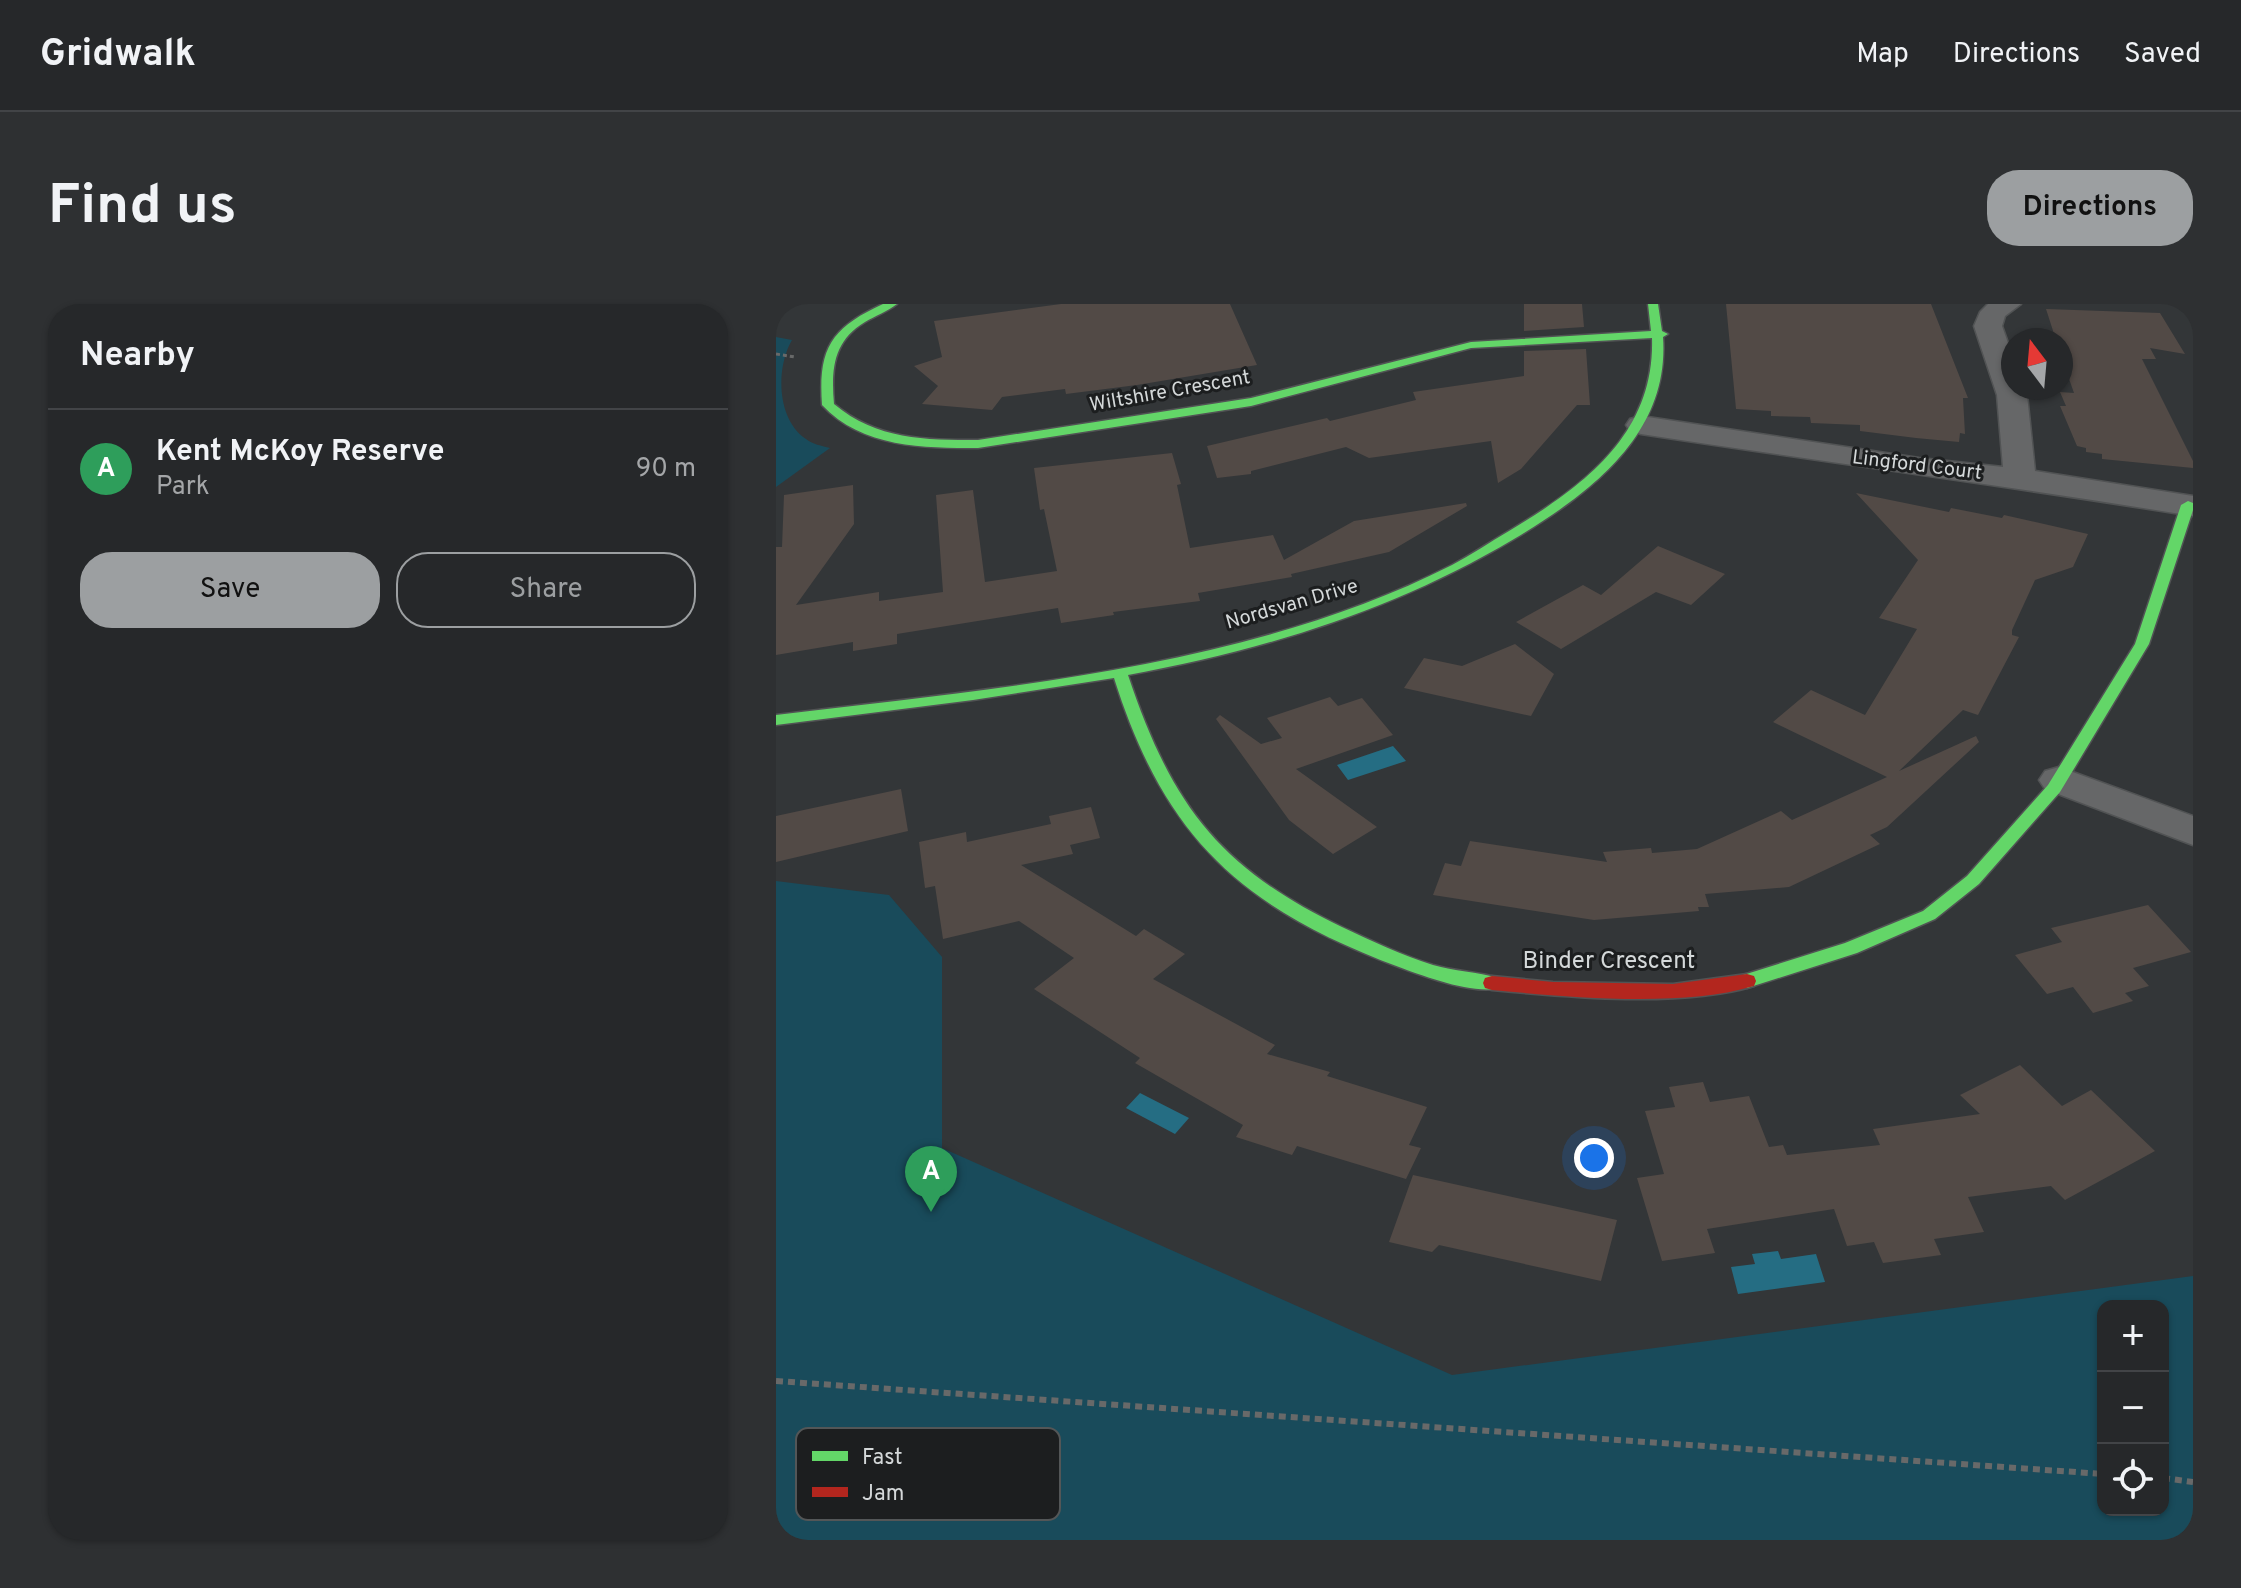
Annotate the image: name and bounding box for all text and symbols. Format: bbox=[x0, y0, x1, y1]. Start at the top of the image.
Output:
text: Gridwalk bbox=[40, 31, 196, 80]
text: Map bbox=[1856, 37, 1909, 73]
text: Directions bbox=[1953, 37, 2080, 73]
text: Saved bbox=[2124, 37, 2201, 73]
button: Directions bbox=[1987, 170, 2193, 246]
text: Find us bbox=[48, 173, 237, 243]
north arrow bbox=[2001, 328, 2073, 400]
text: Nearby bbox=[80, 335, 195, 378]
street label: Wiltshire Crescent bbox=[1088, 365, 1252, 419]
text: Kent McKoy Reserve bbox=[156, 434, 444, 471]
street label: Lingford Court bbox=[1851, 445, 1983, 487]
text: A bbox=[97, 453, 115, 486]
text: 90 m bbox=[636, 453, 696, 486]
text: Park bbox=[156, 471, 210, 504]
button: Save bbox=[80, 552, 380, 628]
button: Share bbox=[396, 552, 696, 628]
street label: Nordsvan Drive bbox=[1223, 574, 1361, 636]
street label: Binder Crescent bbox=[1523, 947, 1695, 977]
your location bbox=[1574, 1138, 1614, 1178]
pin: A bbox=[905, 1146, 957, 1212]
map controls bbox=[2097, 1300, 2169, 1516]
button: + bbox=[2097, 1300, 2169, 1372]
button: − bbox=[2097, 1372, 2169, 1444]
legend bbox=[796, 1428, 1060, 1520]
button: locate bbox=[2097, 1444, 2169, 1516]
text: Fast bbox=[862, 1445, 903, 1472]
text: Jam bbox=[862, 1481, 905, 1508]

